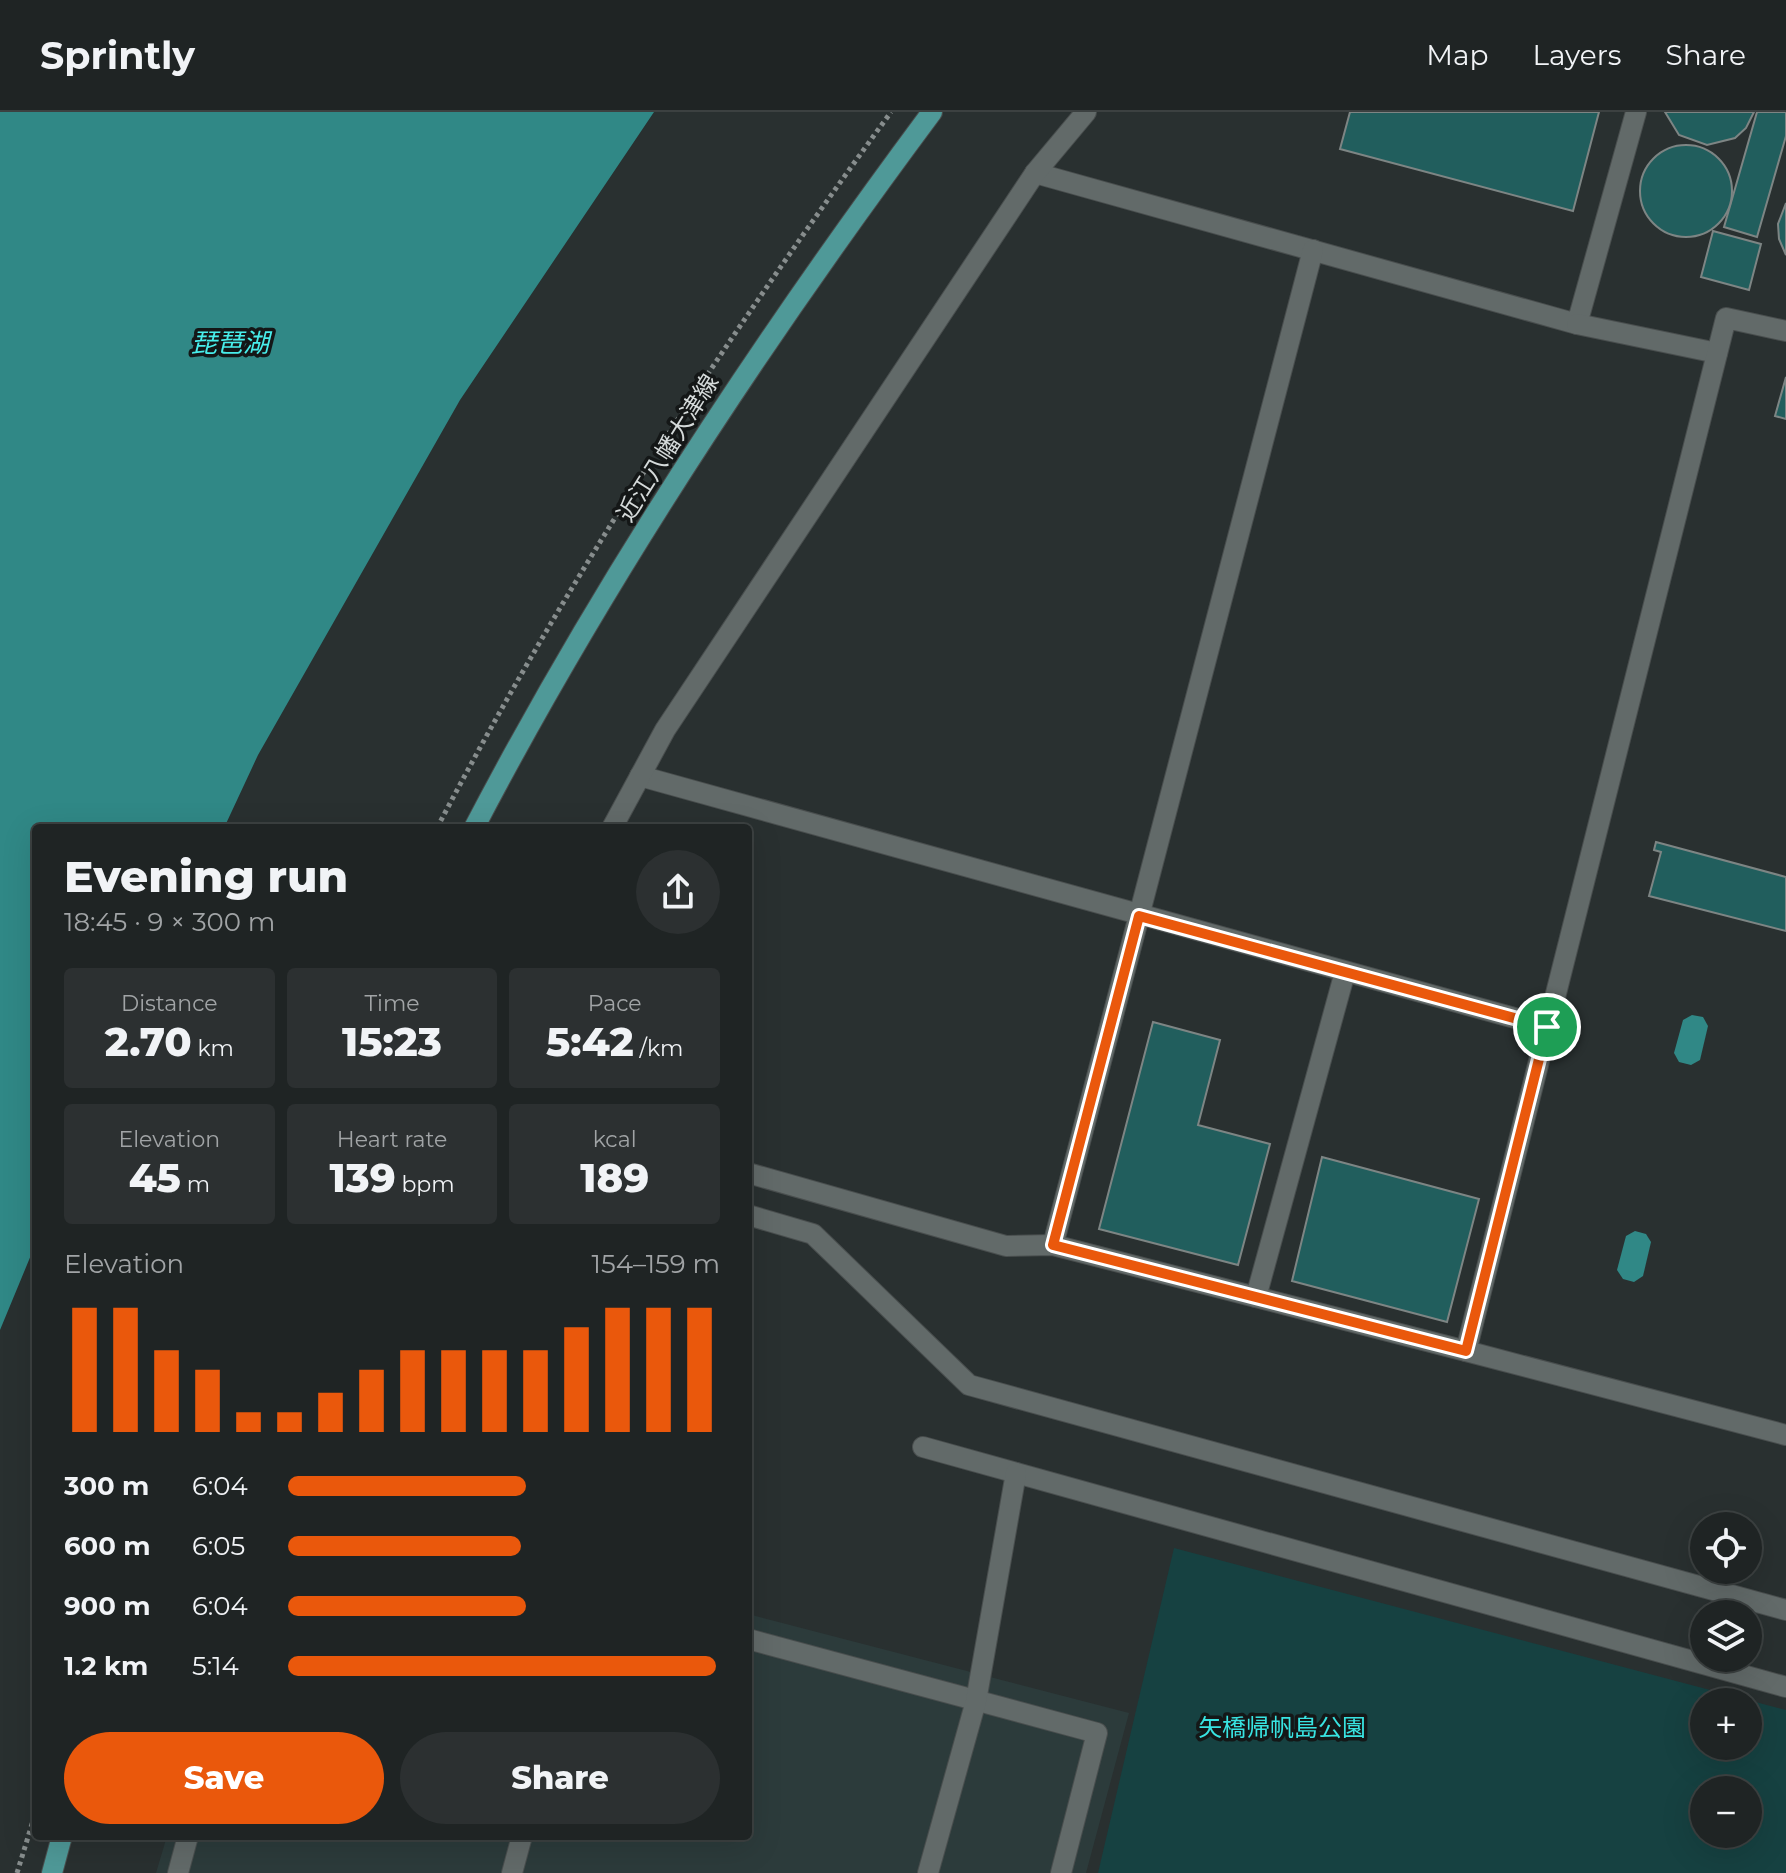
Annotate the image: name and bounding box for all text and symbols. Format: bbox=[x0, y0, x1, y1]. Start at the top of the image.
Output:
text: Sprintly bbox=[40, 32, 195, 79]
text: Map bbox=[1426, 38, 1489, 72]
text: Layers bbox=[1533, 38, 1622, 72]
text: Share bbox=[1666, 38, 1746, 72]
water label: 琵琶湖 bbox=[191, 327, 273, 359]
street label: 近江八幡大津線 bbox=[611, 369, 724, 527]
text: Evening run bbox=[64, 849, 348, 903]
button: share bbox=[636, 850, 720, 934]
text: 18:45 · 9 × 300 m bbox=[64, 906, 275, 938]
text: Distance bbox=[121, 990, 218, 1017]
text: Time bbox=[364, 990, 420, 1017]
text: Pace bbox=[588, 990, 642, 1017]
pin bbox=[1513, 993, 1581, 1061]
icon: arrive bbox=[1525, 1005, 1569, 1049]
text: 2.70 bbox=[105, 1017, 192, 1066]
text: 15:23 bbox=[342, 1017, 442, 1066]
text: 5:42 bbox=[546, 1017, 634, 1066]
text: km bbox=[192, 1035, 234, 1062]
text: /km bbox=[634, 1035, 683, 1062]
text: Elevation bbox=[118, 1126, 220, 1153]
text: Heart rate bbox=[337, 1126, 447, 1153]
text: kcal bbox=[593, 1126, 637, 1153]
text: 45 bbox=[129, 1153, 181, 1202]
text: 139 bbox=[329, 1153, 396, 1202]
text: 189 bbox=[580, 1153, 649, 1202]
text: m bbox=[181, 1171, 210, 1198]
text: bpm bbox=[396, 1171, 455, 1198]
text: Elevation bbox=[64, 1248, 184, 1280]
text: 154–159 m bbox=[592, 1248, 720, 1280]
text: 300 m bbox=[64, 1470, 149, 1502]
text: 6:04 bbox=[192, 1470, 248, 1502]
map controls bbox=[1690, 1512, 1762, 1848]
button: locate bbox=[1690, 1512, 1762, 1584]
text: 600 m bbox=[64, 1530, 151, 1562]
text: 6:05 bbox=[192, 1530, 245, 1562]
text: 900 m bbox=[64, 1590, 151, 1622]
text: 6:04 bbox=[192, 1590, 248, 1622]
button: layers bbox=[1690, 1600, 1762, 1672]
text: 1.2 km bbox=[64, 1650, 148, 1682]
text: 5:14 bbox=[192, 1650, 239, 1682]
button: + bbox=[1690, 1688, 1762, 1760]
park label: 矢橋帰帆島公園 bbox=[1198, 1713, 1366, 1742]
button: Save bbox=[64, 1732, 384, 1824]
button: Share bbox=[400, 1732, 720, 1824]
button: − bbox=[1690, 1776, 1762, 1848]

